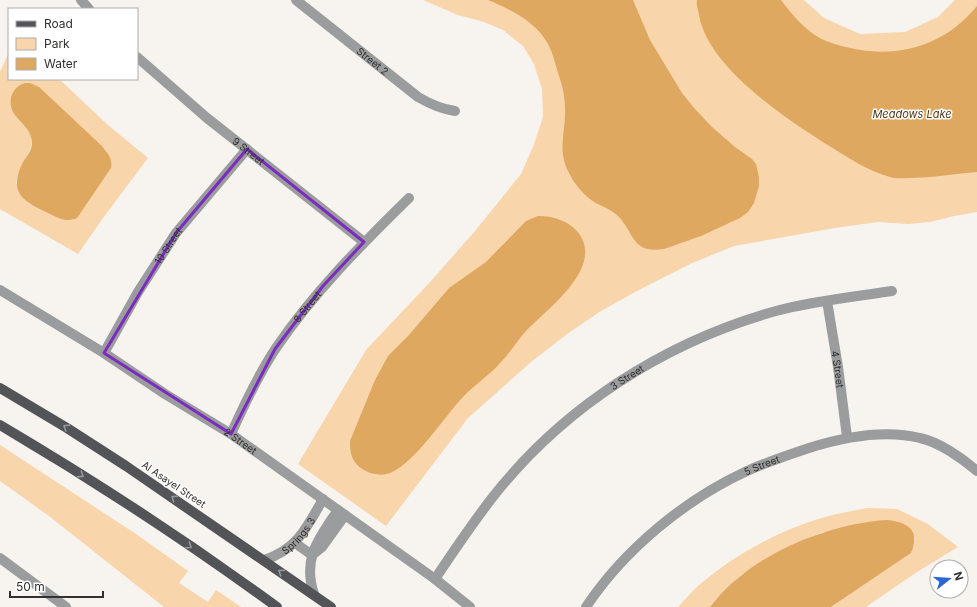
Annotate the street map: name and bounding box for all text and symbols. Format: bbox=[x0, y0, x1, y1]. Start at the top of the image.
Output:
legend bbox=[8, 8, 138, 80]
text: Road bbox=[44, 16, 73, 31]
text: Park bbox=[44, 36, 70, 51]
street label: Street 2 bbox=[354, 45, 391, 77]
text: Water bbox=[44, 56, 78, 71]
water label: Meadows Lake bbox=[872, 107, 952, 121]
street label: 9 Street bbox=[230, 135, 268, 168]
street label: 10 Street bbox=[152, 224, 185, 266]
street label: 8 Street bbox=[291, 288, 324, 325]
street label: 4 Street bbox=[829, 350, 847, 389]
street label: 3 Street bbox=[608, 362, 646, 392]
one-way arrow bbox=[63, 424, 70, 432]
street label: 2 Street bbox=[222, 425, 260, 457]
street label: 5 Street bbox=[742, 452, 782, 478]
street label: Al Asayel Street bbox=[140, 458, 209, 510]
one-way arrow bbox=[77, 470, 84, 477]
one-way arrow bbox=[172, 496, 179, 503]
street label: Springs 3 bbox=[279, 515, 317, 557]
one-way arrow bbox=[185, 541, 192, 548]
north arrow bbox=[929, 559, 969, 599]
one-way arrow bbox=[279, 570, 286, 577]
text: N bbox=[951, 570, 966, 582]
scale bar bbox=[10, 573, 103, 599]
text: 50 m bbox=[16, 579, 45, 594]

